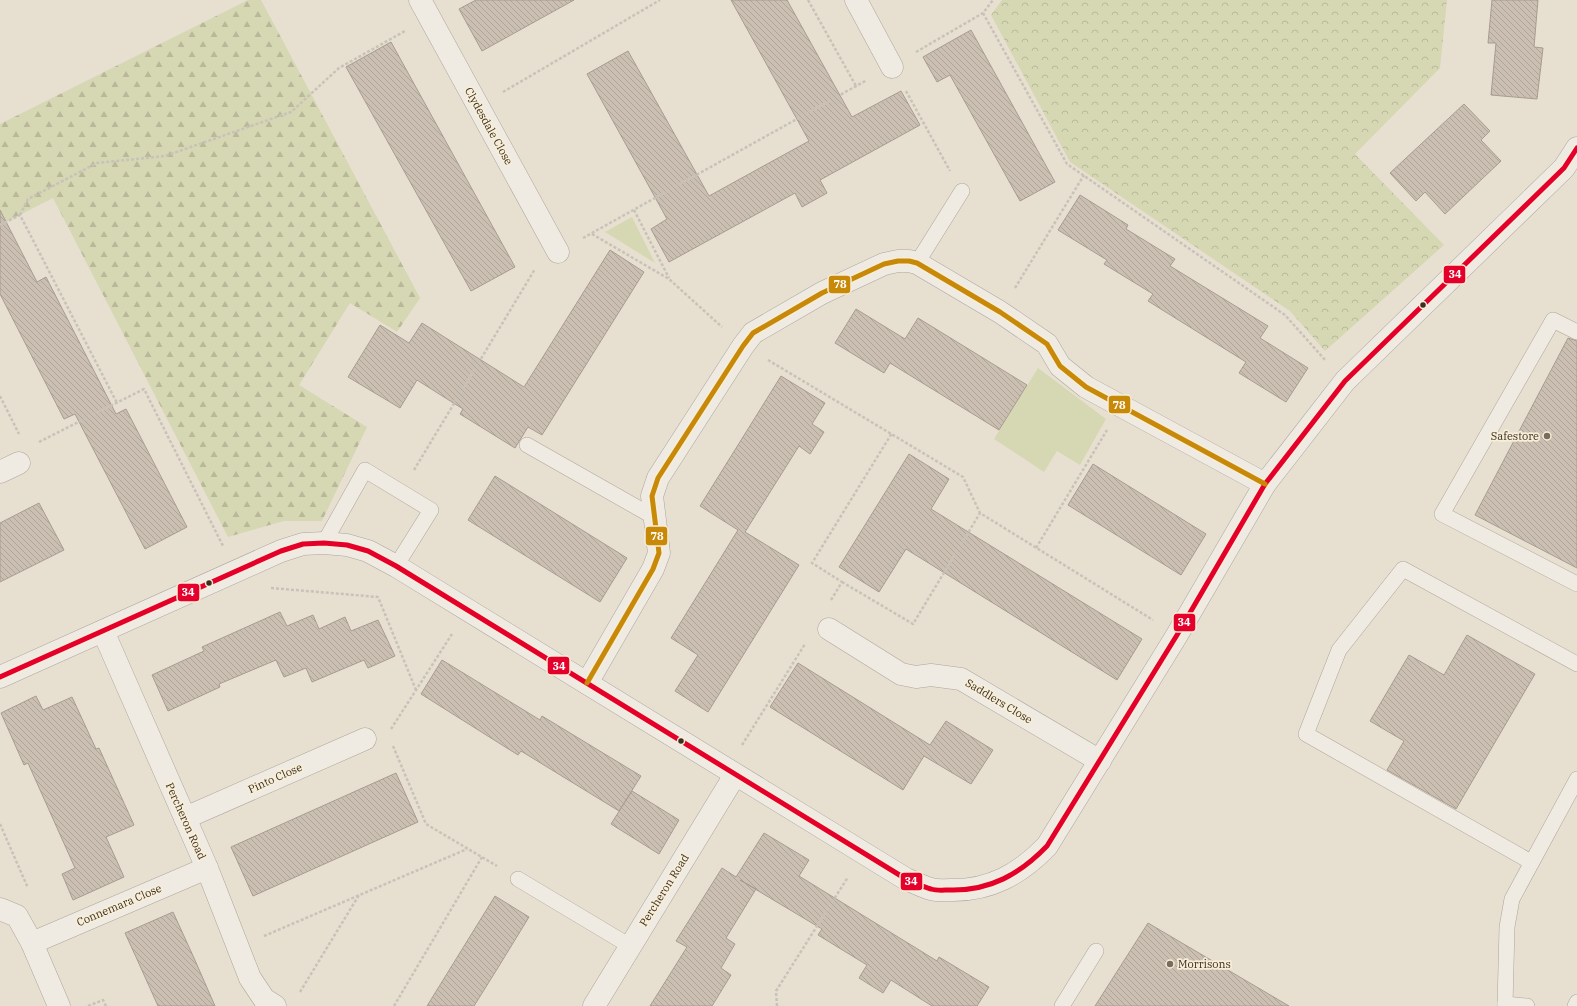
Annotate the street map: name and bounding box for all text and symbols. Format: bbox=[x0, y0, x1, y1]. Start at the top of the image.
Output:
street label: Clydesdale Close bbox=[462, 85, 516, 167]
line badge: 34 bbox=[1443, 265, 1466, 284]
text: 34 bbox=[1448, 267, 1462, 281]
line badge: 78 bbox=[828, 275, 851, 294]
text: 78 bbox=[833, 277, 847, 291]
unlabelled marker bbox=[1418, 300, 1428, 310]
line badge: 78 bbox=[1108, 395, 1131, 414]
text: 78 bbox=[1112, 398, 1126, 412]
place label: Safestore bbox=[1491, 429, 1539, 443]
marker: Safestore bbox=[1542, 431, 1552, 441]
line badge: 78 bbox=[645, 526, 668, 546]
text: 78 bbox=[650, 529, 664, 543]
unlabelled marker bbox=[204, 578, 214, 588]
line badge: 34 bbox=[177, 583, 200, 602]
text: 34 bbox=[181, 585, 195, 599]
line badge: 34 bbox=[1173, 613, 1196, 632]
text: 34 bbox=[1177, 615, 1191, 629]
line badge: 34 bbox=[547, 656, 570, 675]
text: 34 bbox=[552, 659, 566, 673]
street label: Saddlers Close bbox=[963, 675, 1035, 727]
unlabelled marker bbox=[676, 736, 686, 746]
street label: Pinto Close bbox=[246, 760, 304, 796]
street label: Percheron Road bbox=[163, 780, 209, 862]
street label: Percheron Road bbox=[636, 851, 692, 929]
line badge: 34 bbox=[900, 872, 923, 891]
text: 34 bbox=[904, 874, 918, 888]
street label: Connemara Close bbox=[74, 881, 164, 929]
place label: Morrisons bbox=[1178, 957, 1231, 971]
marker: Morrisons bbox=[1165, 959, 1175, 969]

